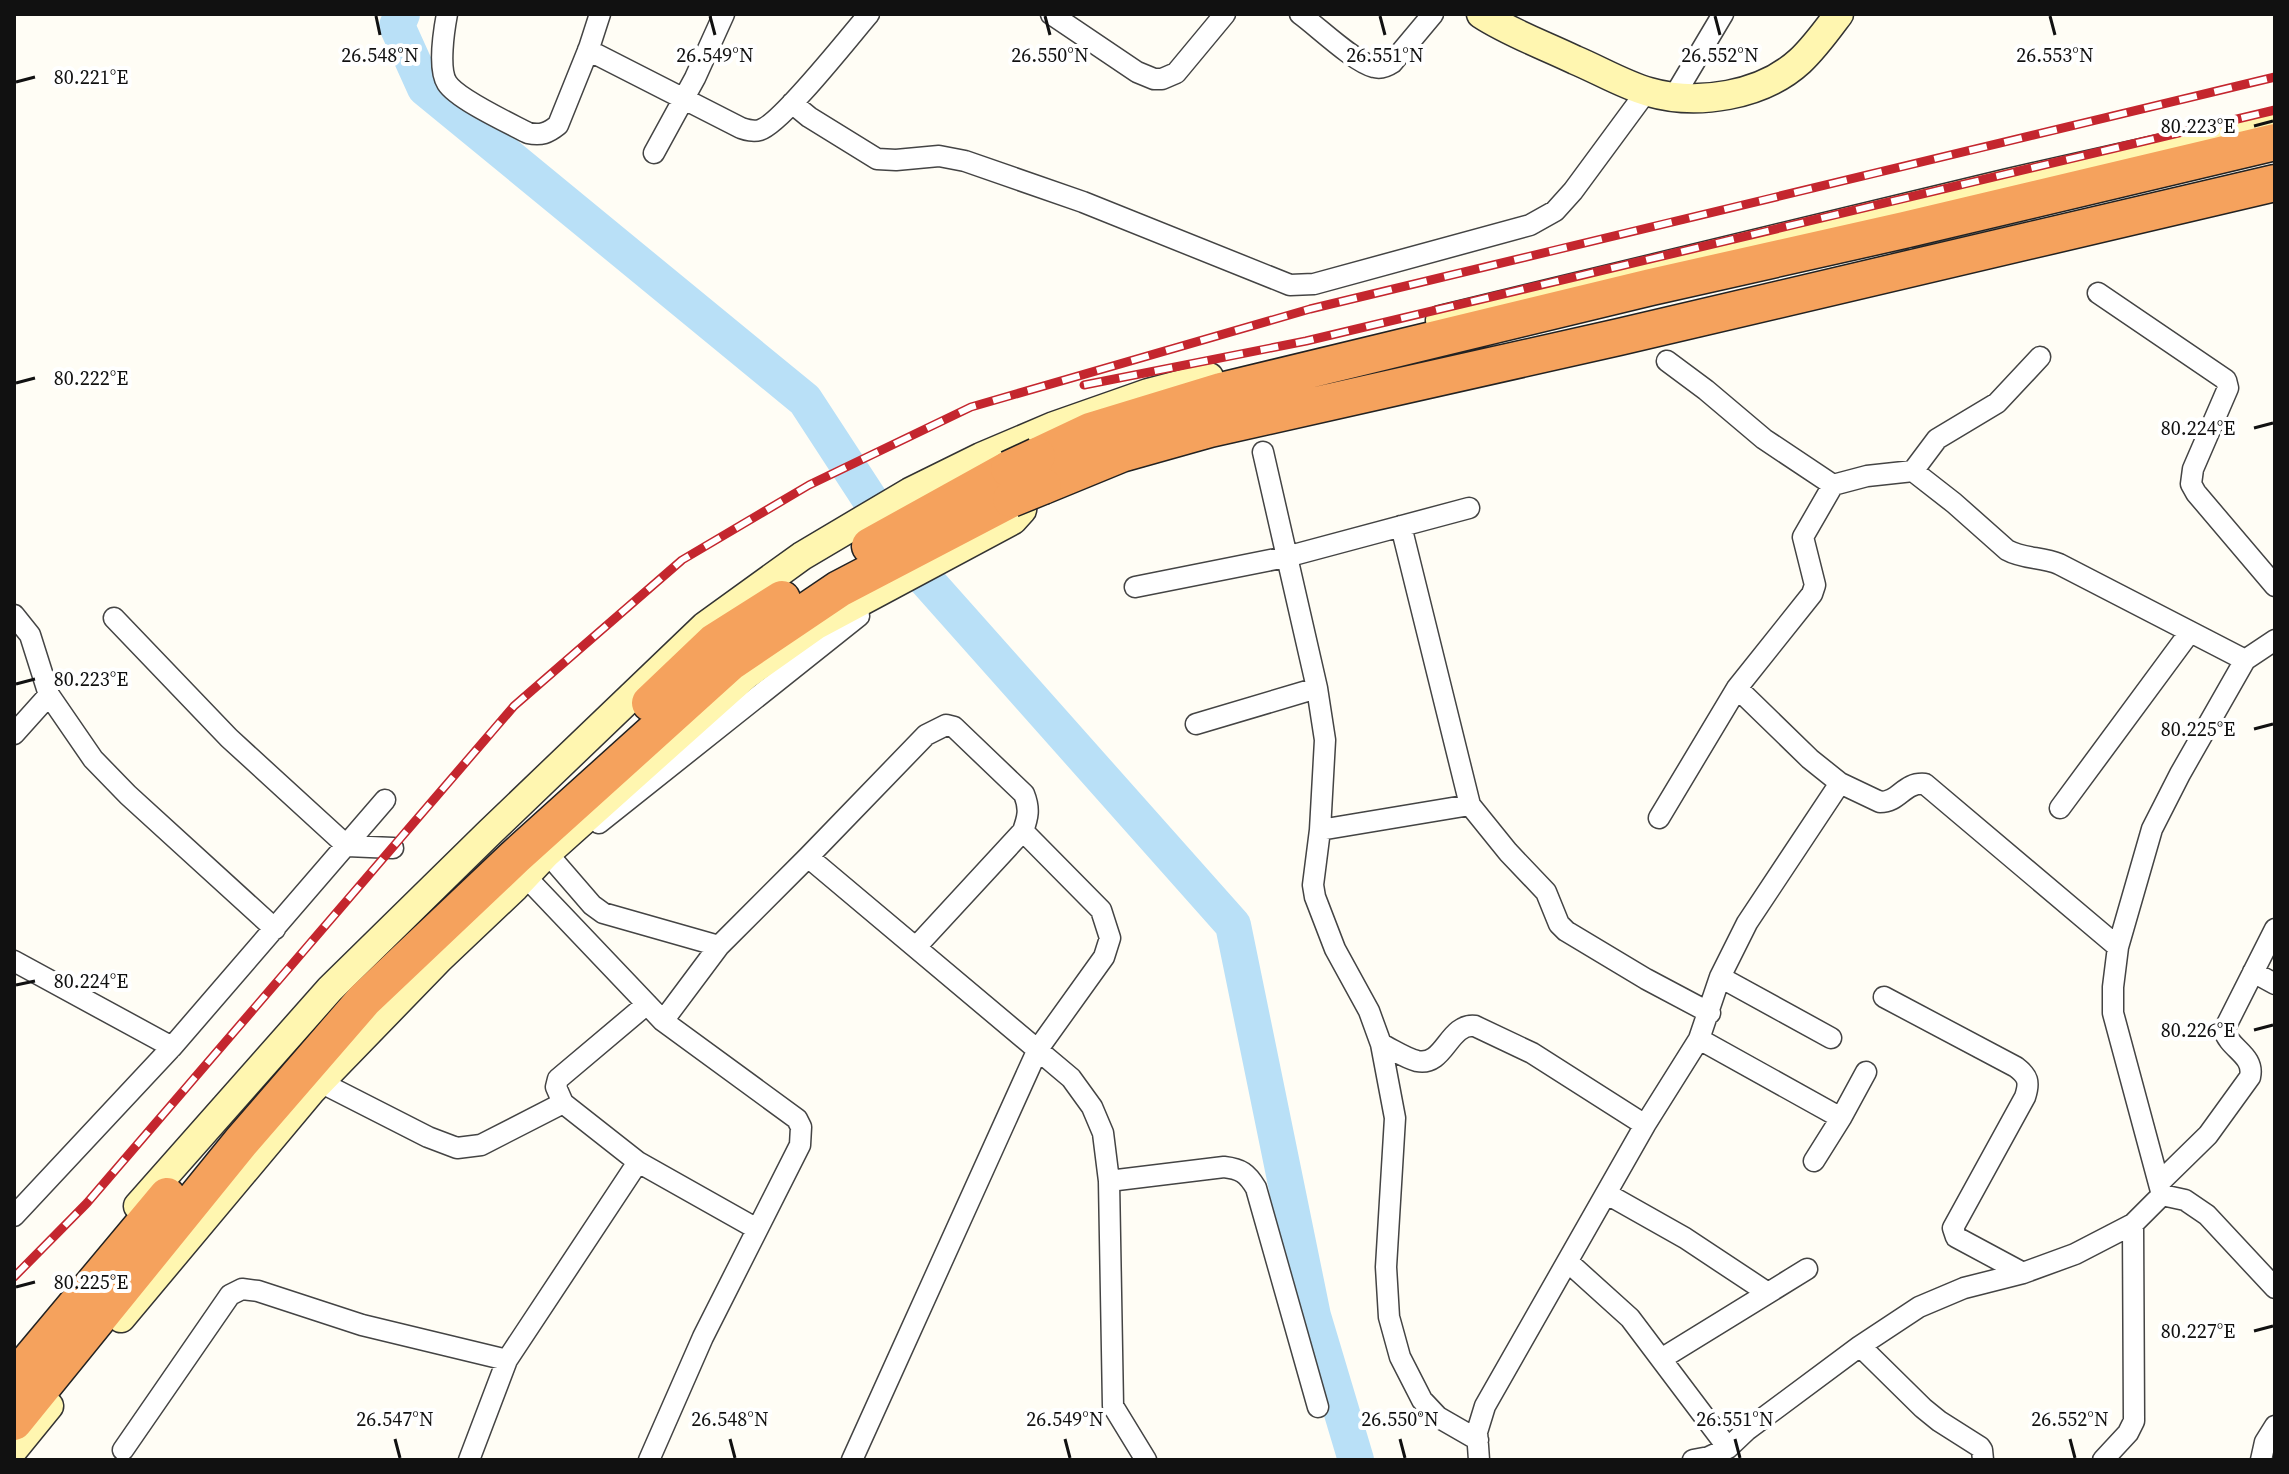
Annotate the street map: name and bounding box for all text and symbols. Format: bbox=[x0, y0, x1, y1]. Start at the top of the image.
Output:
text: 26.548°N bbox=[341, 41, 419, 69]
text: 26.549°N bbox=[676, 41, 754, 69]
text: 26.550°N bbox=[1011, 41, 1089, 69]
text: 26.551°N bbox=[1346, 41, 1424, 69]
text: 26.552°N bbox=[1681, 41, 1759, 69]
text: 26.553°N bbox=[2016, 41, 2094, 69]
text: 80.221°E bbox=[54, 63, 128, 91]
text: 80.223°E bbox=[2161, 112, 2235, 140]
text: 80.222°E bbox=[54, 364, 128, 392]
text: 80.224°E bbox=[2161, 414, 2235, 442]
text: 80.223°E bbox=[54, 665, 128, 693]
text: 80.225°E bbox=[2161, 715, 2235, 743]
text: 80.224°E bbox=[54, 967, 128, 995]
text: 80.226°E bbox=[2161, 1016, 2235, 1044]
text: 80.225°E bbox=[54, 1268, 128, 1296]
text: 80.227°E bbox=[2161, 1317, 2235, 1345]
text: 26.547°N bbox=[356, 1405, 434, 1433]
text: 26.548°N bbox=[691, 1405, 769, 1433]
text: 26.549°N bbox=[1026, 1405, 1104, 1433]
text: 26.550°N bbox=[1361, 1405, 1439, 1433]
text: 26.551°N bbox=[1696, 1405, 1774, 1433]
text: 26.552°N bbox=[2031, 1405, 2109, 1433]

